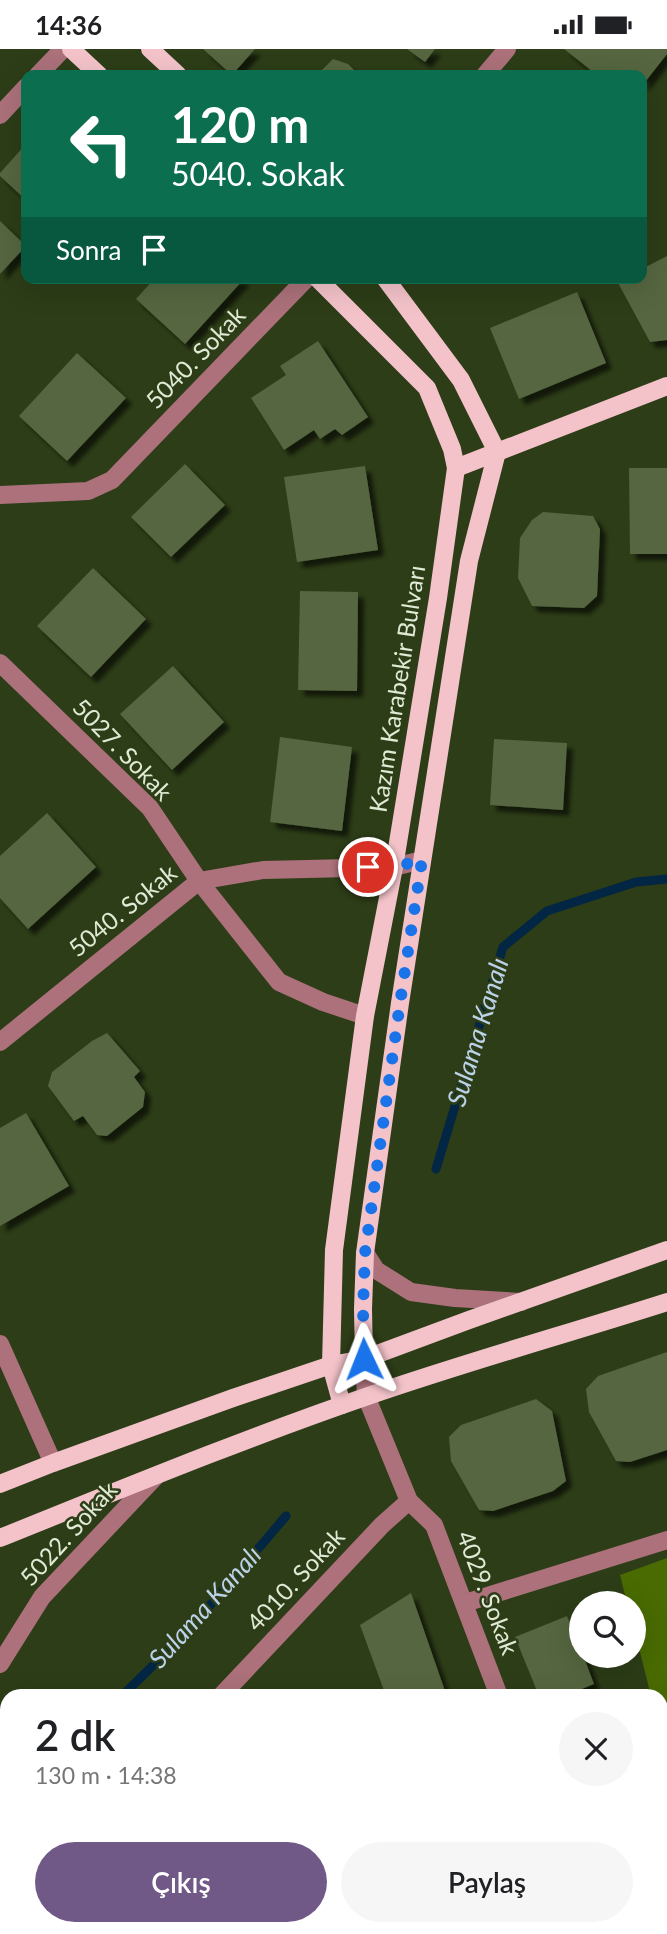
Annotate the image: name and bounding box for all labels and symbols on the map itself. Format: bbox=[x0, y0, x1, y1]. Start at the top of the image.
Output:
street label: 5040. Sokak bbox=[139, 299, 251, 414]
street label: Kazım Karabekir Bulvarı bbox=[363, 563, 430, 814]
street label: 5027. Sokak bbox=[67, 692, 179, 806]
pin bbox=[338, 837, 398, 897]
street label: 5040. Sokak bbox=[62, 857, 182, 962]
water label: Sulama Kanalı bbox=[439, 954, 515, 1110]
position arrow bbox=[327, 1322, 401, 1396]
street label: 5022. Sokak bbox=[13, 1474, 123, 1591]
street label: 4010. Sokak bbox=[240, 1521, 351, 1637]
street label: 4029. Sokak bbox=[452, 1526, 526, 1659]
water label: Sulama Kanalı bbox=[141, 1539, 267, 1674]

